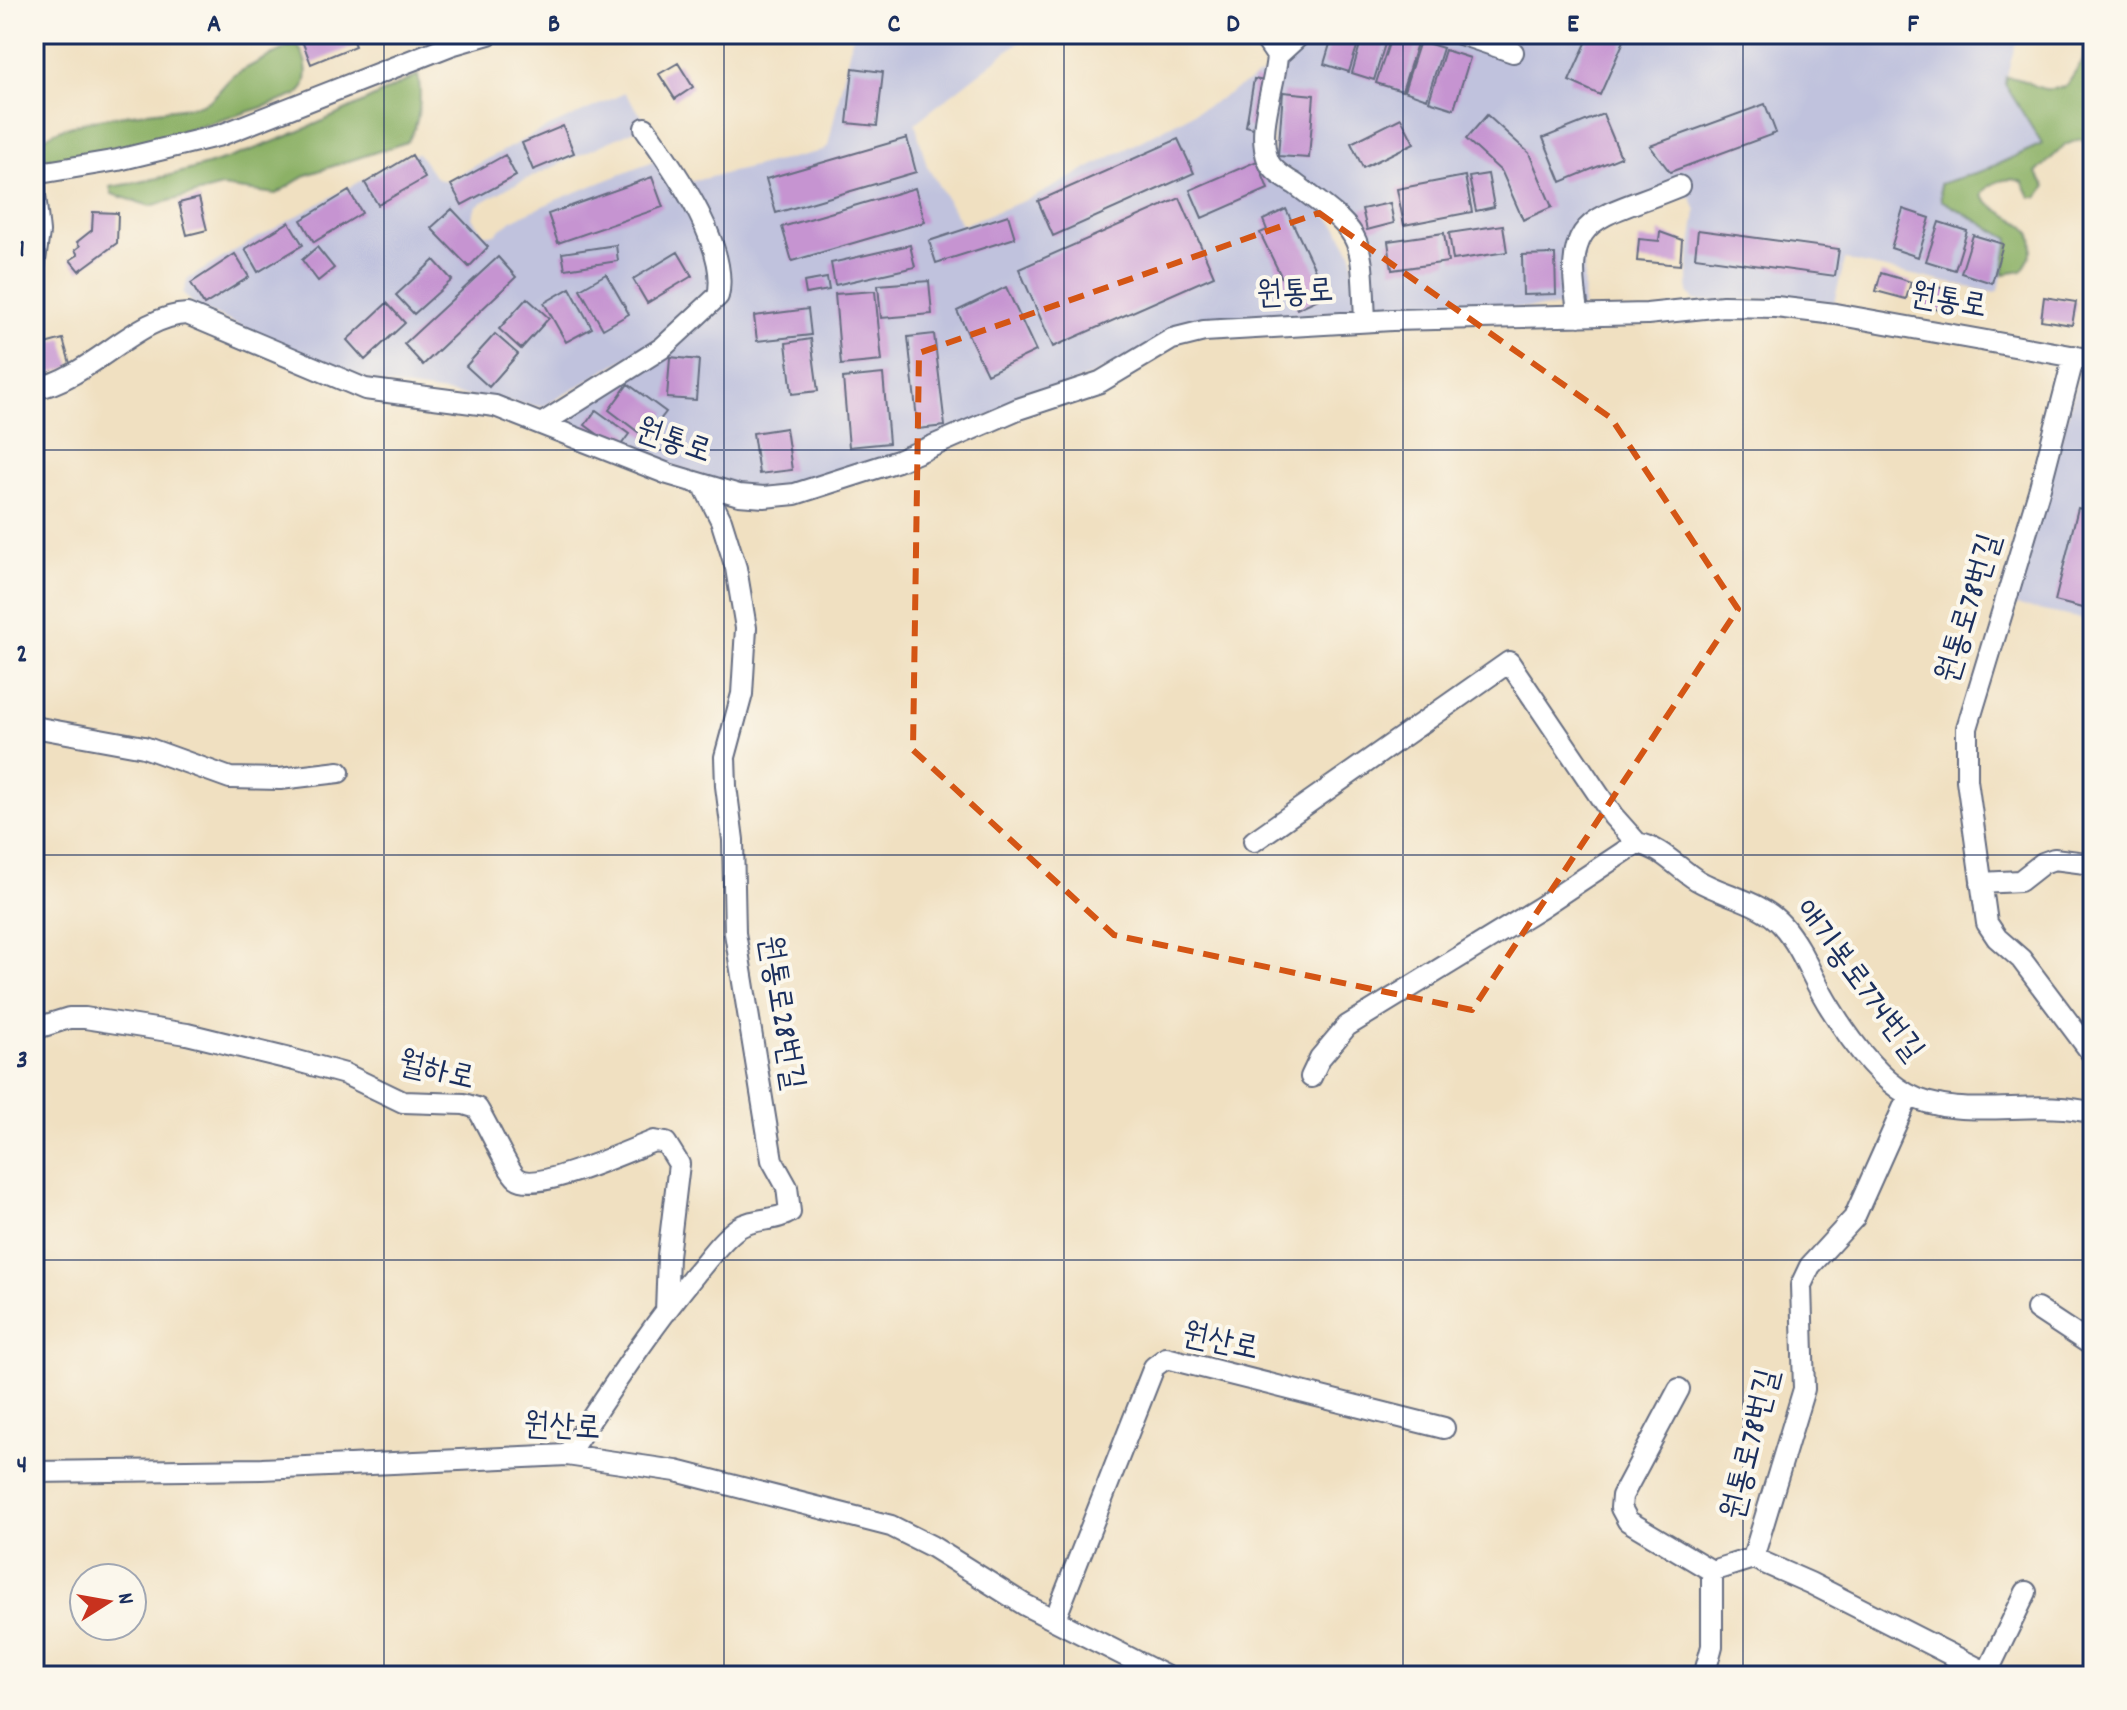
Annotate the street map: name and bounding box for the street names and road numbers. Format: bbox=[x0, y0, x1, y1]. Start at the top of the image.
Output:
street label: 원통로 bbox=[1255, 270, 1335, 320]
street label: 원통로 bbox=[1906, 274, 1990, 332]
street label: 원통로 bbox=[629, 409, 717, 477]
street label: 원통로78번길 bbox=[1927, 529, 2015, 689]
street label: 애기봉로774번길 bbox=[1781, 891, 1933, 1073]
street label: 원통로28번길 bbox=[744, 933, 814, 1093]
street label: 월하로 bbox=[393, 1042, 479, 1104]
street label: 원산로 bbox=[1177, 1313, 1263, 1375]
street label: 원통로78번길 bbox=[1712, 1365, 1794, 1525]
street label: 원산로 bbox=[522, 1404, 602, 1454]

